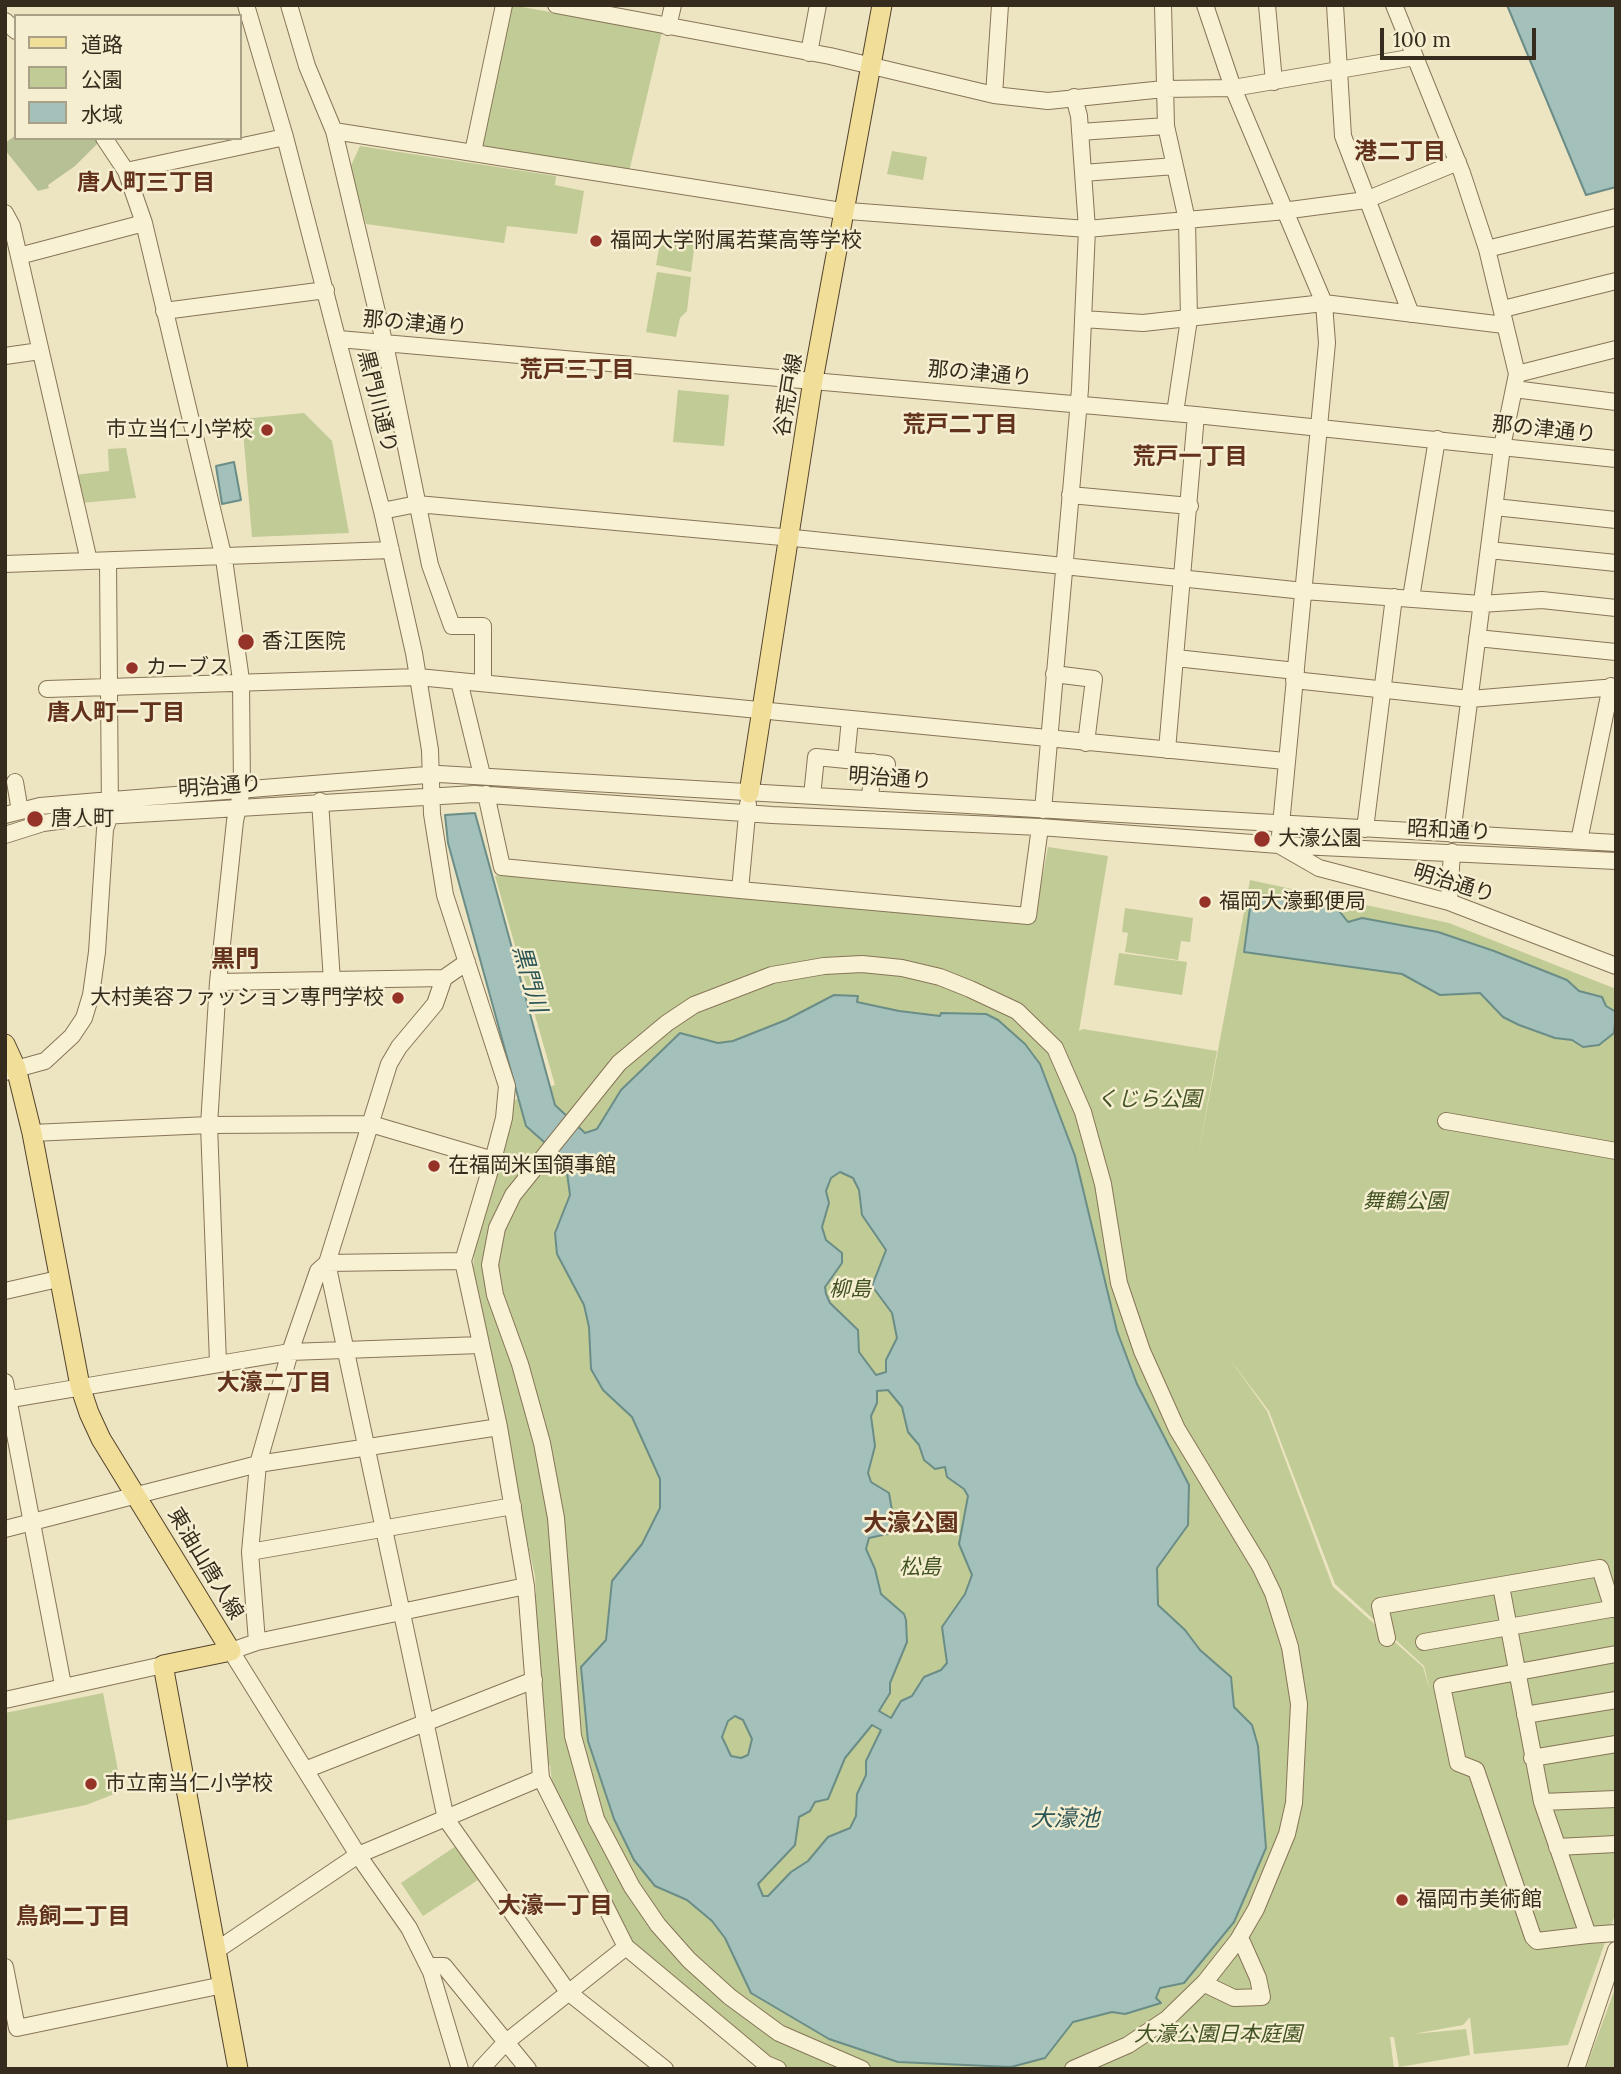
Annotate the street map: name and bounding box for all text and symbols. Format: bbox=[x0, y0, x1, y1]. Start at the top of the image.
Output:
legend bbox=[14, 14, 242, 140]
scale bar bbox=[1383, 14, 1539, 58]
text: 100 m bbox=[1393, 26, 1451, 53]
text: 道路 bbox=[81, 31, 123, 58]
text: 公園 bbox=[81, 66, 123, 93]
text: 水域 bbox=[81, 101, 123, 128]
district label: 港二丁目 bbox=[1354, 138, 1446, 166]
district label: 唐人町三丁目 bbox=[77, 169, 215, 197]
place label: 福岡大学附属若葉高等学校 bbox=[610, 228, 862, 254]
marker: 福岡大学附属若葉高等学校 bbox=[588, 233, 604, 249]
street label: 那の津通り bbox=[362, 307, 468, 341]
street label: 黒門川通り bbox=[352, 348, 402, 456]
street label: 谷荒戸線 bbox=[770, 352, 808, 438]
district label: 荒戸三丁目 bbox=[520, 356, 634, 384]
street label: 那の津通り bbox=[927, 357, 1033, 391]
district label: 荒戸二丁目 bbox=[903, 411, 1017, 439]
street label: 那の津通り bbox=[1490, 412, 1598, 448]
place label: 市立当仁小学校 bbox=[106, 417, 253, 443]
marker: 市立当仁小学校 bbox=[259, 422, 275, 438]
district label: 荒戸一丁目 bbox=[1133, 443, 1247, 471]
place label: 香江医院 bbox=[262, 629, 346, 655]
marker: 香江医院 bbox=[236, 632, 256, 652]
place label: カーブス bbox=[146, 655, 230, 681]
marker: カーブス bbox=[124, 660, 140, 676]
district label: 唐人町一丁目 bbox=[47, 699, 185, 727]
street label: 明治通り bbox=[847, 764, 933, 794]
street label: 明治通り bbox=[177, 772, 263, 802]
place label: 唐人町 bbox=[51, 806, 114, 832]
marker: 唐人町 bbox=[25, 809, 45, 829]
street label: 昭和通り bbox=[1406, 816, 1492, 846]
place label: 大濠公園 bbox=[1278, 826, 1362, 852]
marker: 大濠公園 bbox=[1252, 829, 1272, 849]
street label: 明治通り bbox=[1410, 860, 1498, 908]
place label: 福岡大濠郵便局 bbox=[1219, 889, 1366, 915]
marker: 福岡大濠郵便局 bbox=[1197, 894, 1213, 910]
water label: 黒門川 bbox=[506, 942, 552, 1016]
district label: 黒門 bbox=[211, 946, 259, 974]
place label: 大村美容ファッション専門学校 bbox=[90, 985, 384, 1011]
marker: 大村美容ファッション専門学校 bbox=[390, 990, 406, 1006]
park label: くじら公園 bbox=[1097, 1087, 1201, 1113]
place label: 在福岡米国領事館 bbox=[448, 1153, 616, 1179]
marker: 在福岡米国領事館 bbox=[426, 1158, 442, 1174]
park label: 舞鶴公園 bbox=[1363, 1189, 1447, 1215]
park label: 柳島 bbox=[829, 1277, 871, 1303]
district label: 大濠二丁目 bbox=[217, 1369, 331, 1397]
street label: 東油山唐人線 bbox=[162, 1504, 248, 1624]
district label: 大濠公園 bbox=[863, 1510, 959, 1538]
park label: 松島 bbox=[899, 1555, 941, 1581]
place label: 市立南当仁小学校 bbox=[105, 1771, 273, 1797]
marker: 市立南当仁小学校 bbox=[83, 1776, 99, 1792]
water label: 大濠池 bbox=[1031, 1805, 1099, 1833]
place label: 福岡市美術館 bbox=[1416, 1887, 1542, 1913]
district label: 大濠一丁目 bbox=[498, 1892, 612, 1920]
marker: 福岡市美術館 bbox=[1394, 1892, 1410, 1908]
district label: 鳥飼二丁目 bbox=[16, 1903, 130, 1931]
park label: 大濠公園日本庭園 bbox=[1134, 2022, 1302, 2048]

